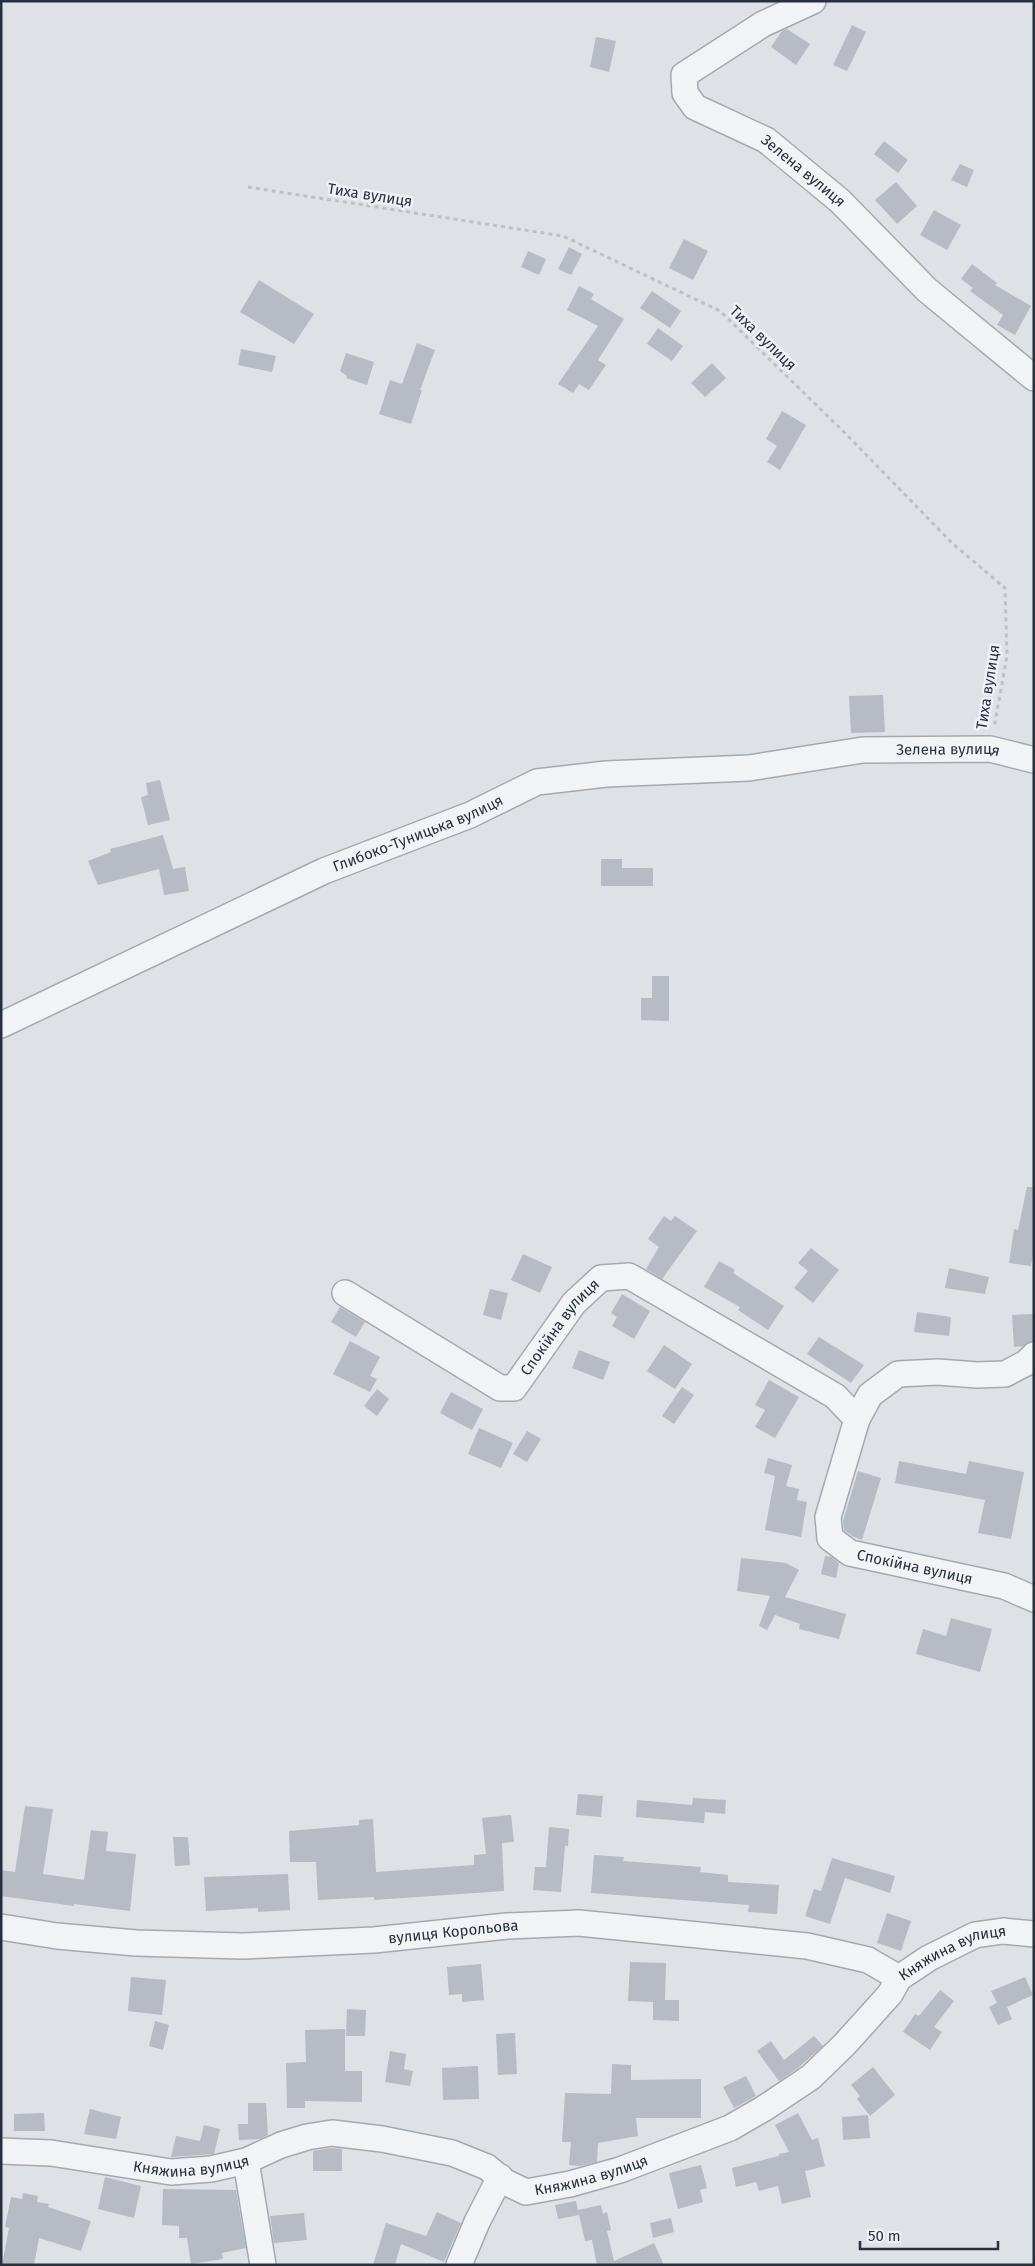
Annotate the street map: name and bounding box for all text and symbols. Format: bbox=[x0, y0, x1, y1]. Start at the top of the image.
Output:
street label: Зелена вулиця bbox=[758, 131, 850, 210]
street label: Тиха вулиця bbox=[326, 179, 414, 211]
street label: Тиха вулиця bbox=[726, 302, 800, 374]
street label: Тиха вулиця bbox=[972, 643, 1004, 731]
street label: Зелена вулиця bbox=[896, 740, 1002, 760]
street label: Глибоко-Туницька вулиця bbox=[330, 791, 506, 876]
street label: Спокійна вулиця bbox=[517, 1275, 603, 1379]
street label: Спокійна вулиця bbox=[855, 1546, 974, 1588]
street label: вулиця Корольова bbox=[387, 1917, 519, 1947]
street label: Княжина вулиця bbox=[895, 1922, 1007, 1985]
street label: Княжина вулиця bbox=[533, 2151, 650, 2199]
street label: Княжина вулиця bbox=[132, 2152, 251, 2181]
scale bar bbox=[860, 2218, 998, 2250]
text: 50 m bbox=[868, 2227, 901, 2245]

